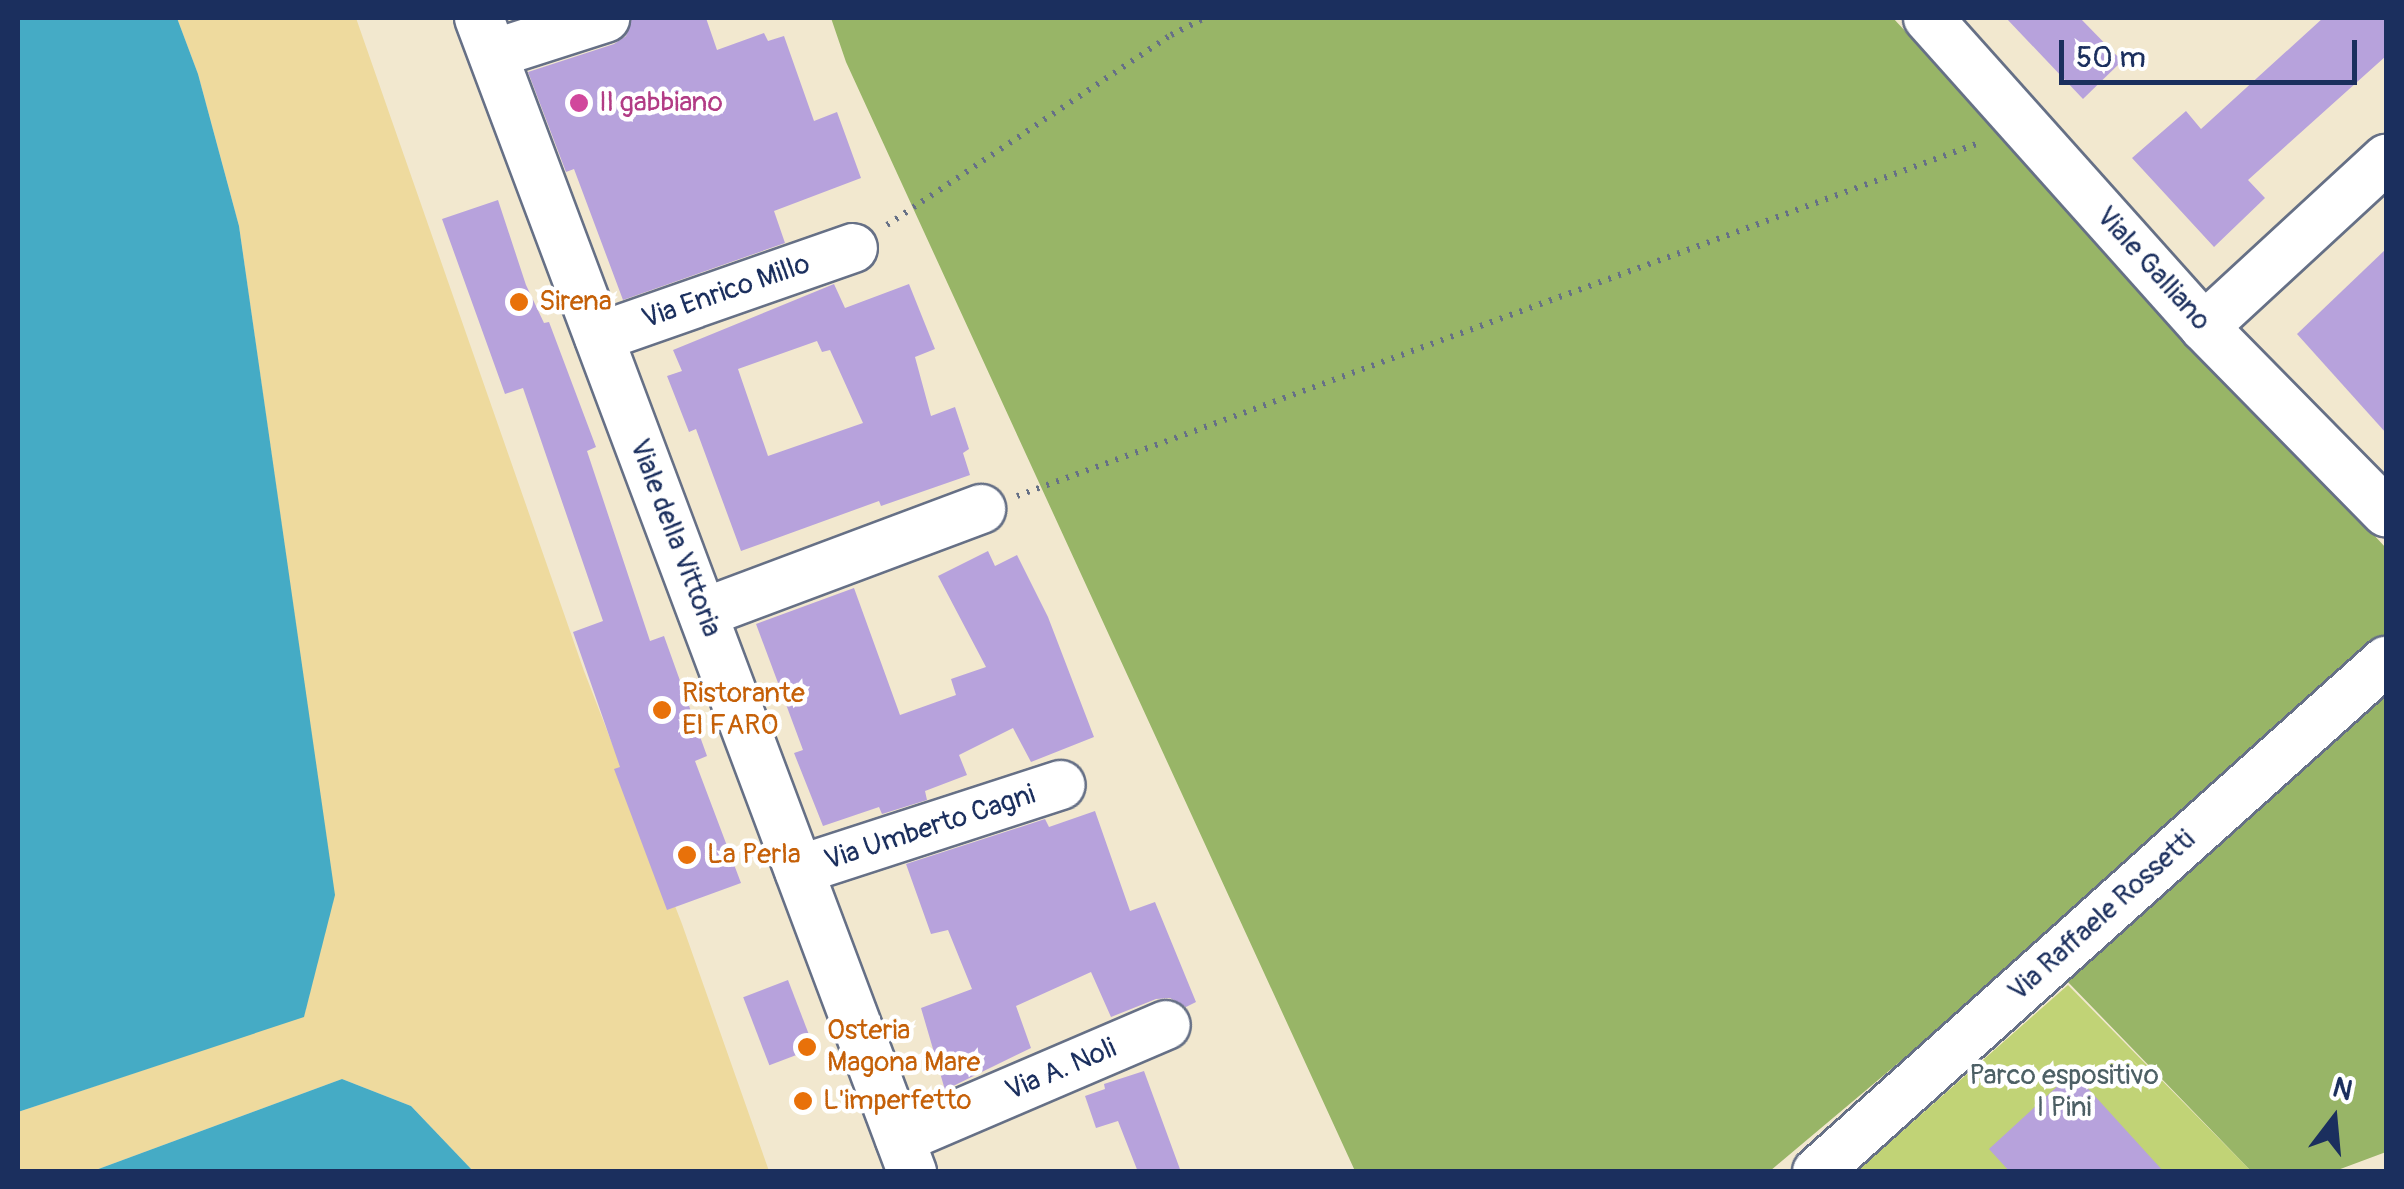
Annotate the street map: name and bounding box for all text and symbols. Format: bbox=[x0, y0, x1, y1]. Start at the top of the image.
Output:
scale bar bbox=[2064, 20, 2362, 82]
text: 50 m bbox=[2076, 39, 2146, 76]
place label: Il gabbiano bbox=[599, 86, 723, 120]
marker: Il gabbiano bbox=[568, 92, 590, 114]
street label: Viale Galliano bbox=[2089, 200, 2217, 338]
street label: Via Enrico Millo bbox=[638, 248, 814, 336]
place label: Sirena bbox=[539, 285, 612, 319]
marker: Sirena bbox=[508, 291, 530, 313]
street label: Viale della Vittoria bbox=[622, 434, 728, 642]
place label: Ristorante El FARO bbox=[682, 677, 805, 743]
marker: Ristorante El FARO bbox=[651, 699, 673, 721]
street label: Via Umberto Cagni bbox=[820, 778, 1040, 878]
street label: Via Raffaele Rossetti bbox=[2002, 823, 2202, 1009]
place label: La Perla bbox=[707, 838, 801, 872]
marker: La Perla bbox=[676, 844, 698, 866]
place label: Osteria Magona Mare bbox=[827, 1014, 980, 1080]
street label: Via A. Noli bbox=[1001, 1032, 1121, 1108]
marker: Osteria Magona Mare bbox=[796, 1036, 818, 1058]
park label: Parco espositivo I Pini bbox=[1969, 1059, 2159, 1125]
north arrow bbox=[2284, 1069, 2384, 1169]
text: N bbox=[2328, 1070, 2356, 1109]
place label: L'imperfetto bbox=[823, 1084, 972, 1118]
marker: L'imperfetto bbox=[792, 1090, 814, 1112]

